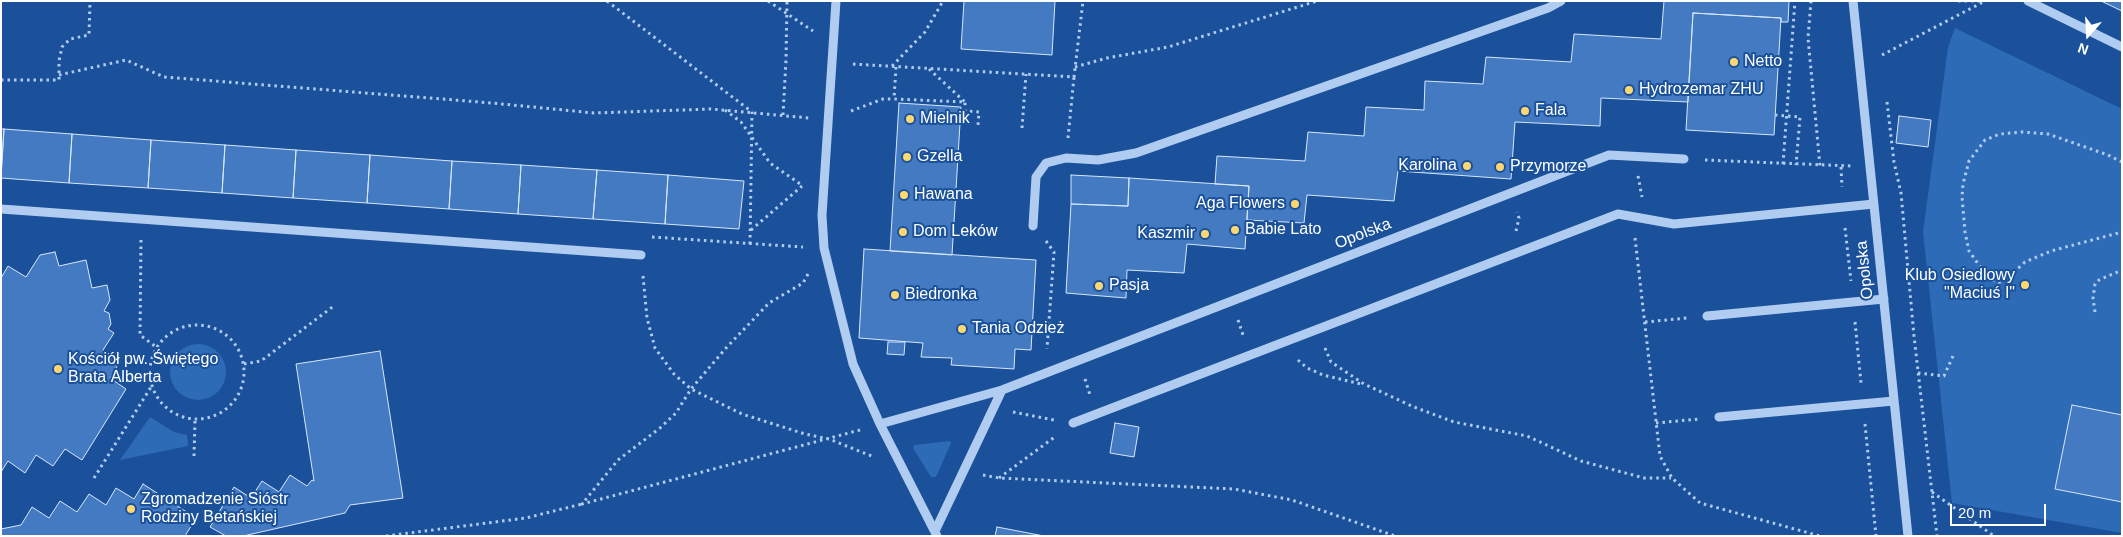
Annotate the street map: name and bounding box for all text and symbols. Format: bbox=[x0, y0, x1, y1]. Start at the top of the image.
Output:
north arrow bbox=[2063, 10, 2113, 60]
text: N bbox=[2076, 40, 2091, 58]
place label: Netto bbox=[1744, 52, 1782, 72]
marker: Netto bbox=[1728, 56, 1740, 68]
place label: Hydrozemar ZHU bbox=[1639, 80, 1763, 100]
marker: Hydrozemar ZHU bbox=[1623, 84, 1635, 96]
place label: Fala bbox=[1535, 101, 1566, 121]
marker: Fala bbox=[1519, 105, 1531, 117]
place label: Mielnik bbox=[920, 109, 970, 129]
marker: Mielnik bbox=[904, 113, 916, 125]
place label: Gzella bbox=[917, 147, 962, 167]
marker: Gzella bbox=[901, 151, 913, 163]
place label: Karolina bbox=[1398, 156, 1457, 176]
place label: Przymorze bbox=[1510, 157, 1586, 177]
marker: Karolina bbox=[1461, 160, 1473, 172]
marker: Przymorze bbox=[1494, 161, 1506, 173]
place label: Hawana bbox=[914, 185, 973, 205]
marker: Hawana bbox=[898, 189, 910, 201]
place label: Aga Flowers bbox=[1196, 194, 1285, 214]
marker: Aga Flowers bbox=[1289, 198, 1301, 210]
street label: Opolska bbox=[1332, 215, 1394, 253]
place label: Babie Lato bbox=[1245, 220, 1322, 240]
place label: Dom Leków bbox=[913, 222, 997, 242]
place label: Kaszmir bbox=[1137, 224, 1195, 244]
marker: Babie Lato bbox=[1229, 224, 1241, 236]
marker: Dom Leków bbox=[897, 226, 909, 238]
marker: Kaszmir bbox=[1199, 228, 1211, 240]
street label: Opolska bbox=[1852, 240, 1878, 300]
place label: Klub Osiedlowy "Maciuś I" bbox=[1905, 266, 2015, 304]
place label: Pasja bbox=[1109, 276, 1149, 296]
marker: Klub Osiedlowy "Maciuś I" bbox=[2019, 279, 2031, 291]
marker: Pasja bbox=[1093, 280, 1105, 292]
place label: Biedronka bbox=[905, 285, 977, 305]
marker: Biedronka bbox=[889, 289, 901, 301]
place label: Tania Odzież bbox=[972, 319, 1064, 339]
marker: Tania Odzież bbox=[956, 323, 968, 335]
place label: Kościół pw. Świętego Brata Alberta bbox=[68, 350, 218, 388]
marker: Kościół pw. Świętego Brata Alberta bbox=[52, 363, 64, 375]
place label: Zgromadzenie Sióstr Rodziny Betańskiej bbox=[141, 490, 289, 528]
scale bar bbox=[1953, 494, 2049, 526]
marker: Zgromadzenie Sióstr Rodziny Betańskiej bbox=[125, 503, 137, 515]
text: 20 m bbox=[1958, 504, 1991, 521]

